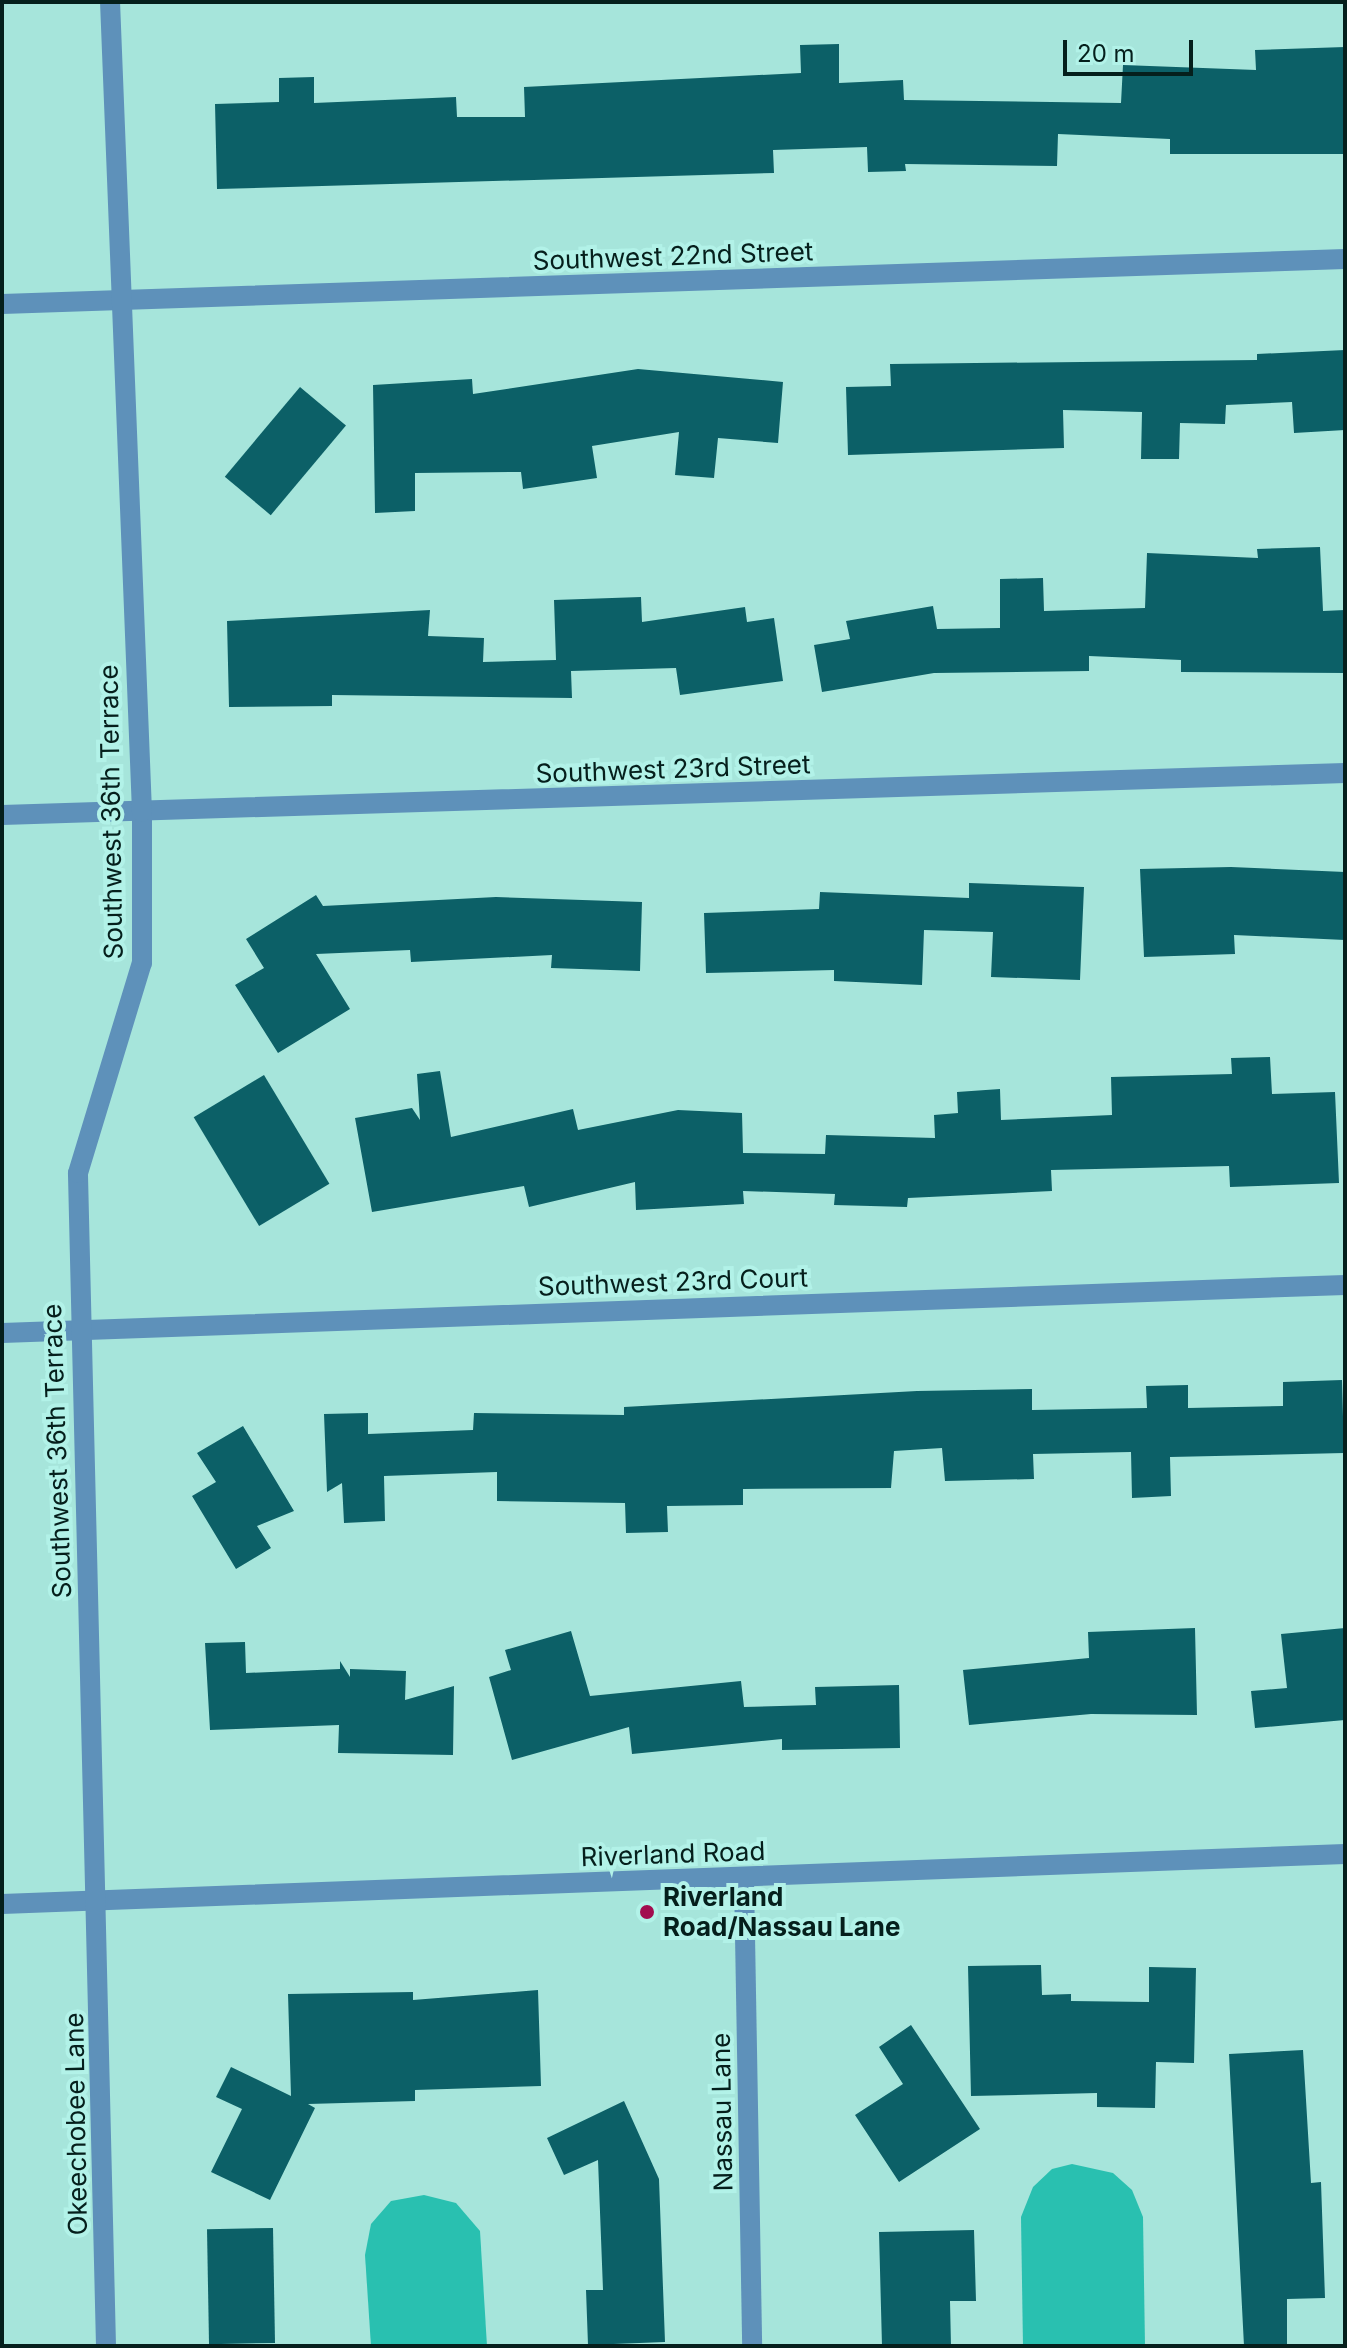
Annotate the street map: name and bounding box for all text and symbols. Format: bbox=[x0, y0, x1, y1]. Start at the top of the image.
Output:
scale bar bbox=[1067, 24, 1197, 74]
text: 20 m bbox=[1077, 39, 1135, 68]
street label: Southwest 22nd Street bbox=[532, 236, 814, 276]
street label: Southwest 36th Terrace bbox=[93, 664, 129, 960]
street label: Southwest 23rd Street bbox=[535, 749, 811, 789]
street label: Southwest 23rd Court bbox=[537, 1262, 809, 1302]
street label: Southwest 36th Terrace bbox=[36, 1303, 78, 1599]
street label: Riverland Road bbox=[580, 1835, 766, 1873]
place label: Riverland Road/Nassau Lane bbox=[663, 1881, 900, 1942]
marker: Riverland Road/Nassau Lane bbox=[638, 1903, 656, 1921]
street label: Okeechobee Lane bbox=[58, 2012, 94, 2236]
street label: Nassau Lane bbox=[705, 2032, 739, 2192]

